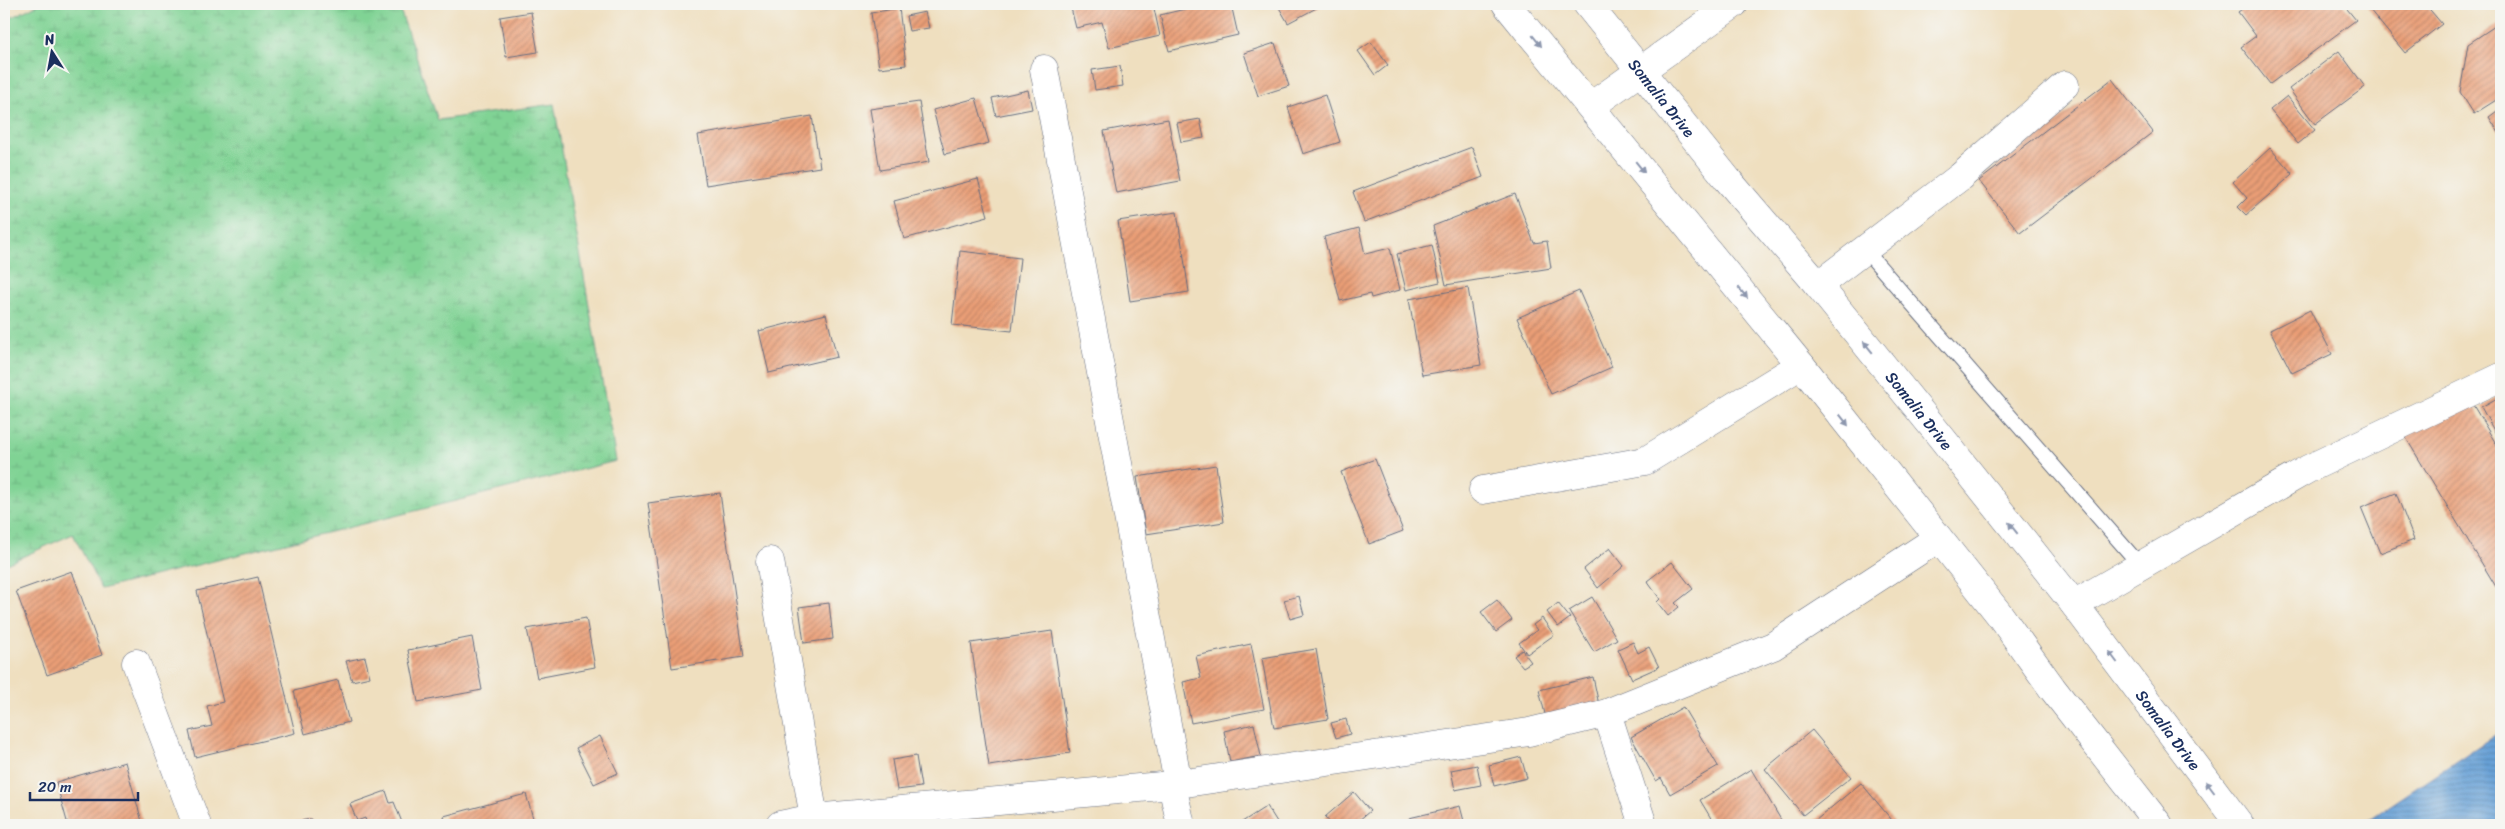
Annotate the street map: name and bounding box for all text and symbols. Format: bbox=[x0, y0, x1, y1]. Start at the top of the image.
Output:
text: N bbox=[41, 26, 57, 53]
north arrow bbox=[28, 28, 78, 78]
one-way arrow bbox=[1532, 35, 1543, 48]
street label: Somalia Drive bbox=[1620, 52, 1703, 145]
one-way arrow bbox=[1635, 160, 1646, 173]
one-way arrow bbox=[1737, 286, 1748, 299]
one-way arrow bbox=[1862, 340, 1873, 353]
street label: Somalia Drive bbox=[1878, 364, 1960, 457]
one-way arrow bbox=[1839, 413, 1850, 426]
one-way arrow bbox=[2008, 522, 2019, 535]
one-way arrow bbox=[2107, 651, 2118, 664]
street label: Somalia Drive bbox=[2128, 683, 2208, 777]
scale bar bbox=[30, 769, 138, 801]
text: 20 m bbox=[38, 774, 72, 800]
one-way arrow bbox=[2205, 780, 2216, 793]

